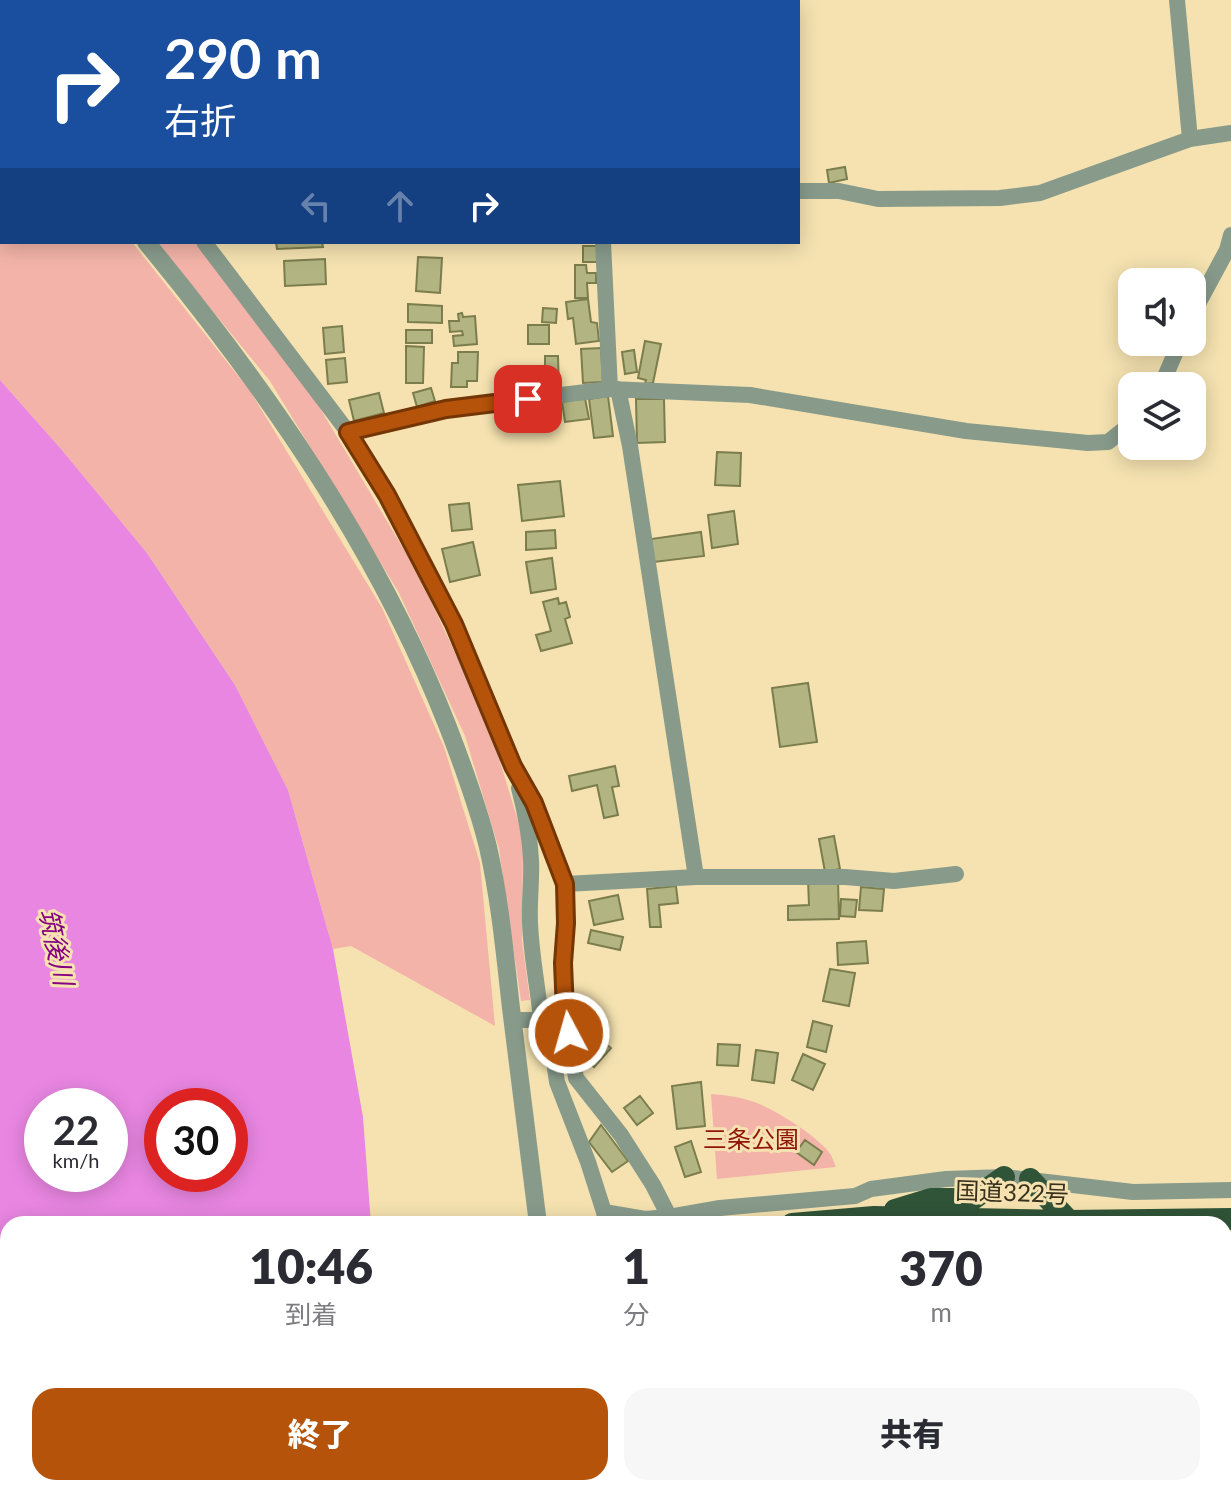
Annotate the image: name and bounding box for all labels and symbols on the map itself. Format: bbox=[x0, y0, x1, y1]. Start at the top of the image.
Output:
pin bbox=[494, 365, 562, 433]
water label: 筑後川 bbox=[33, 905, 81, 991]
position arrow bbox=[527, 991, 611, 1075]
speed limit sign: 30 bbox=[144, 1088, 248, 1192]
park label: 三条公園 bbox=[703, 1124, 799, 1153]
street label: 国道322号 bbox=[955, 1175, 1069, 1208]

